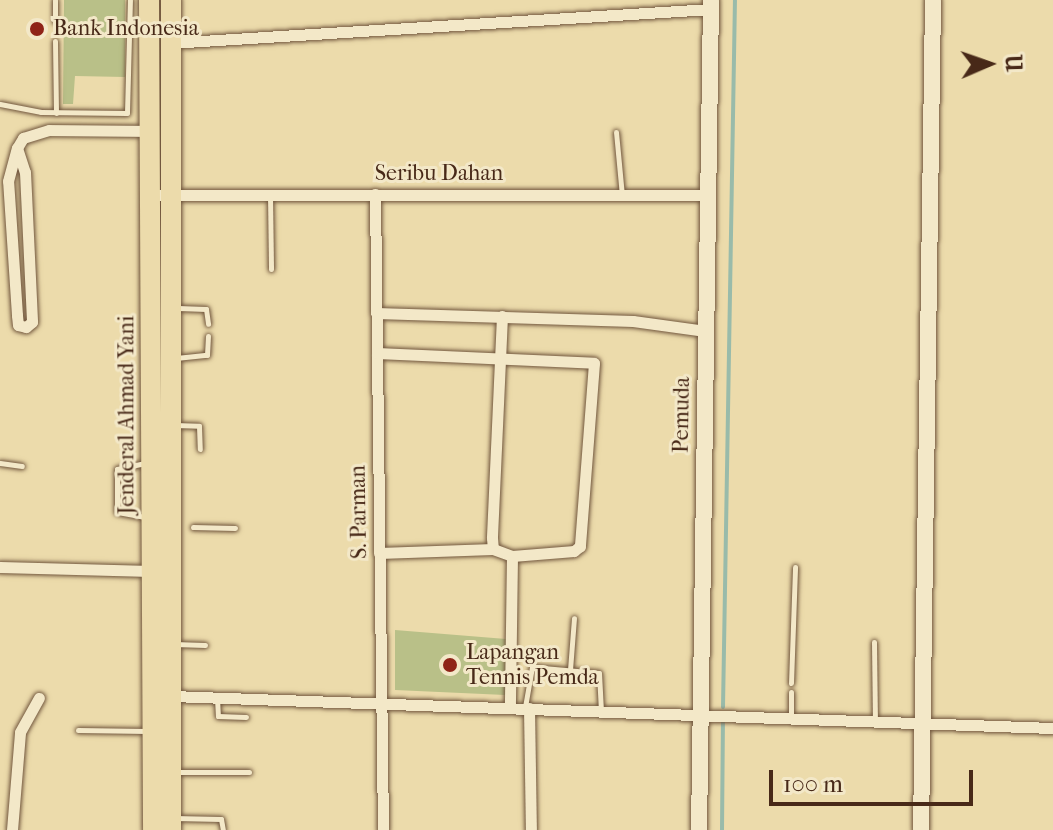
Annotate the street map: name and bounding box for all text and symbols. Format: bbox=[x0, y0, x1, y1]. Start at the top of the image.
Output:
place label: Bank Indonesia bbox=[53, 16, 199, 42]
marker: Bank Indonesia bbox=[28, 20, 46, 38]
north arrow bbox=[949, 24, 1029, 104]
text: U bbox=[1000, 54, 1026, 72]
street label: Seribu Dahan bbox=[375, 161, 503, 187]
street label: Jenderal Ahmad Yani bbox=[114, 315, 140, 515]
street label: Pemuda bbox=[668, 377, 696, 453]
street label: S. Parman bbox=[345, 465, 373, 559]
place label: Lapangan Tennis Pemda bbox=[466, 639, 599, 690]
marker: Lapangan Tennis Pemda bbox=[441, 656, 459, 674]
scale bar bbox=[773, 754, 977, 804]
text: 100 m bbox=[783, 770, 843, 798]

